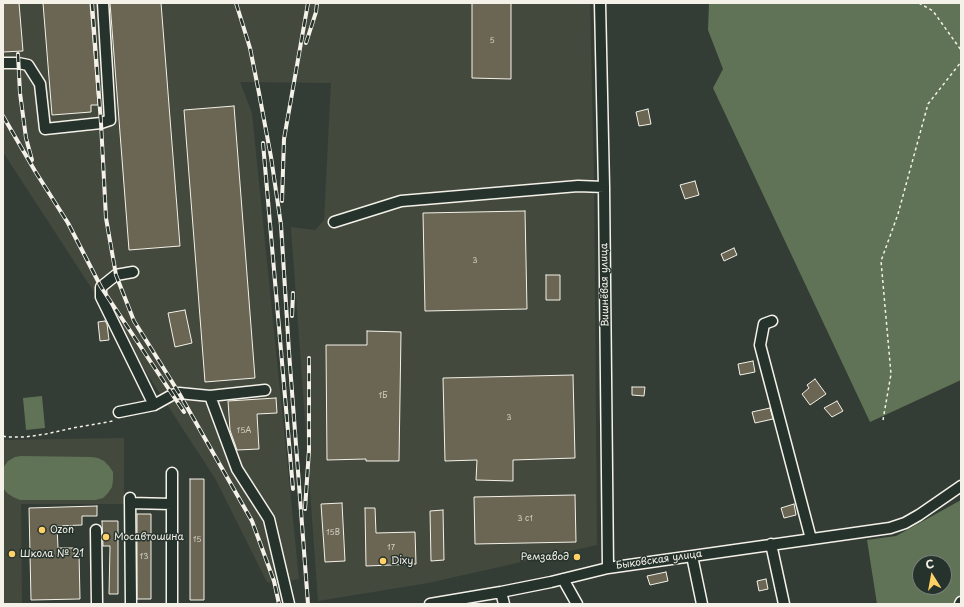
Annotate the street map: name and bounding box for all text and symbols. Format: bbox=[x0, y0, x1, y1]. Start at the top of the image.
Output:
house number: 5 bbox=[489, 36, 495, 46]
street label: Вишнёвая улица bbox=[598, 243, 612, 327]
house number: 3 bbox=[472, 256, 478, 266]
house number: 1Б bbox=[379, 391, 387, 401]
house number: 3 bbox=[506, 413, 512, 423]
house number: 15А bbox=[237, 426, 251, 436]
house number: 3 с1 bbox=[517, 514, 533, 524]
place label: Ozon bbox=[50, 524, 74, 536]
marker: Ozon bbox=[37, 525, 47, 535]
house number: 15В bbox=[326, 528, 340, 538]
place label: Мосавтошина bbox=[114, 531, 184, 543]
marker: Мосавтошина bbox=[101, 532, 111, 542]
house number: 15 bbox=[193, 535, 201, 545]
house number: 17 bbox=[387, 543, 395, 553]
place label: Школа № 21 bbox=[20, 548, 84, 560]
street label: Быковская улица bbox=[615, 548, 703, 572]
marker: Школа № 21 bbox=[7, 549, 17, 559]
place label: Ремзавод bbox=[521, 551, 569, 563]
house number: 13 bbox=[140, 552, 148, 562]
marker: Ремзавод bbox=[572, 552, 582, 562]
place label: Dixy bbox=[391, 555, 413, 567]
north arrow bbox=[912, 555, 952, 595]
text: С bbox=[924, 555, 935, 573]
marker: Dixy bbox=[378, 556, 388, 566]

